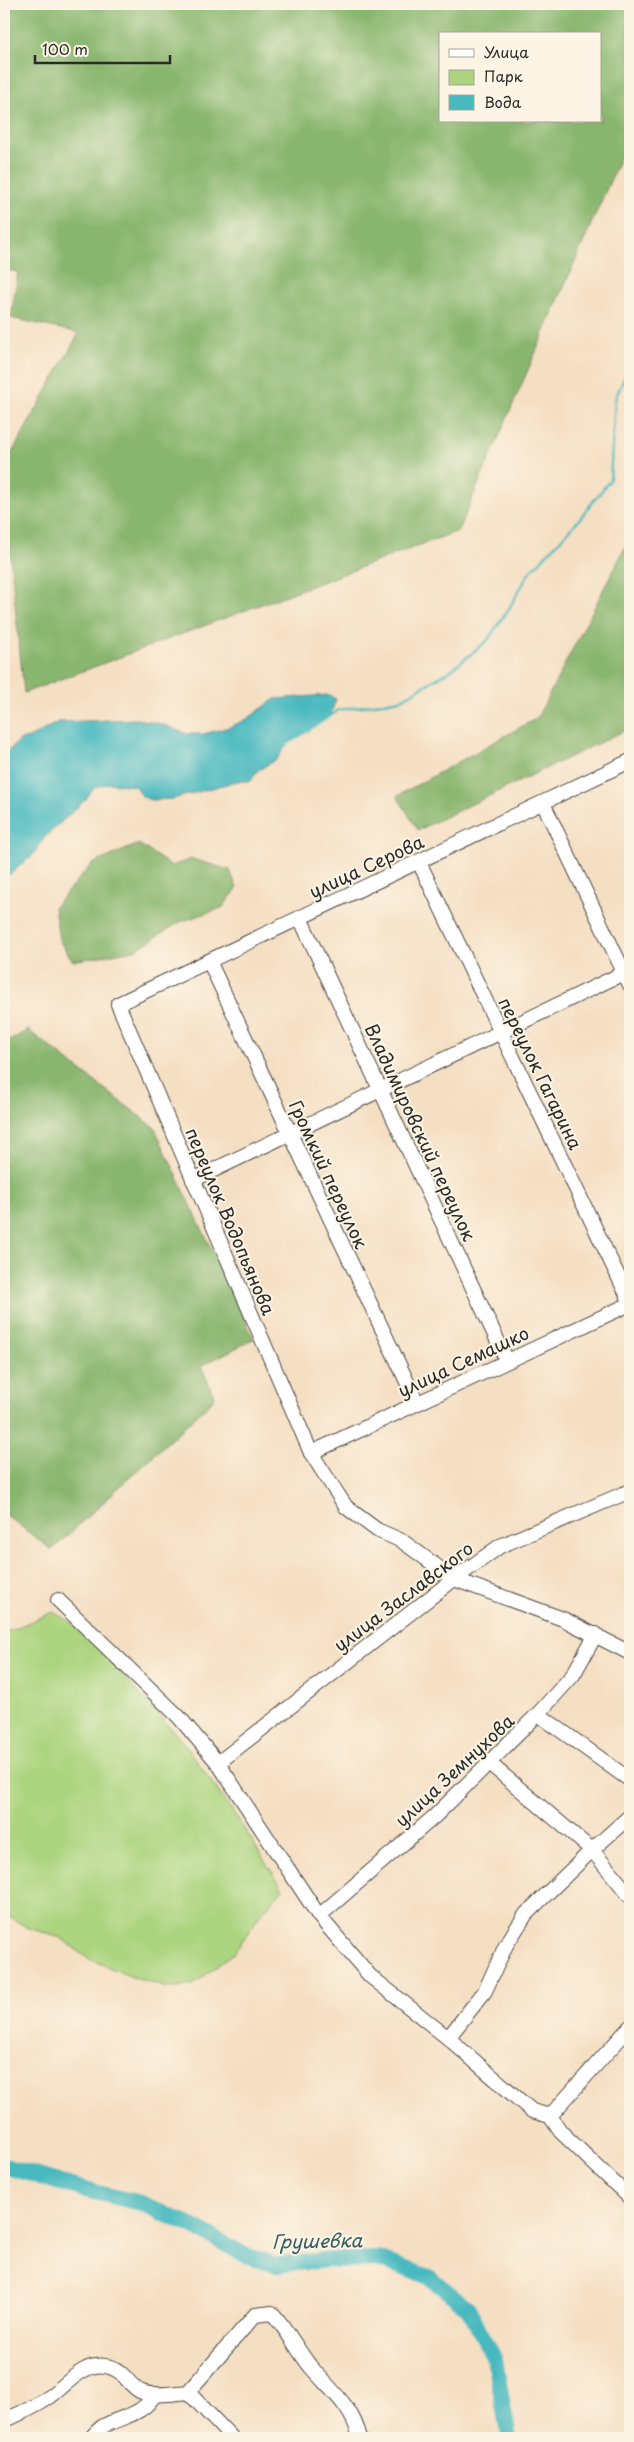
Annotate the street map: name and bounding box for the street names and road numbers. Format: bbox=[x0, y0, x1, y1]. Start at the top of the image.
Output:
street label: улица Серова bbox=[304, 827, 429, 904]
street label: переулок Гагарина bbox=[492, 992, 590, 1154]
street label: Владимировский переулок bbox=[359, 1019, 483, 1245]
street label: Громкий переулок bbox=[283, 1095, 375, 1253]
street label: переулок Водопьянова bbox=[179, 1123, 283, 1320]
street label: улица Семашко bbox=[393, 1319, 533, 1403]
street label: улица Заславского bbox=[327, 1534, 479, 1658]
street label: улица Земнухова bbox=[388, 1707, 520, 1833]

